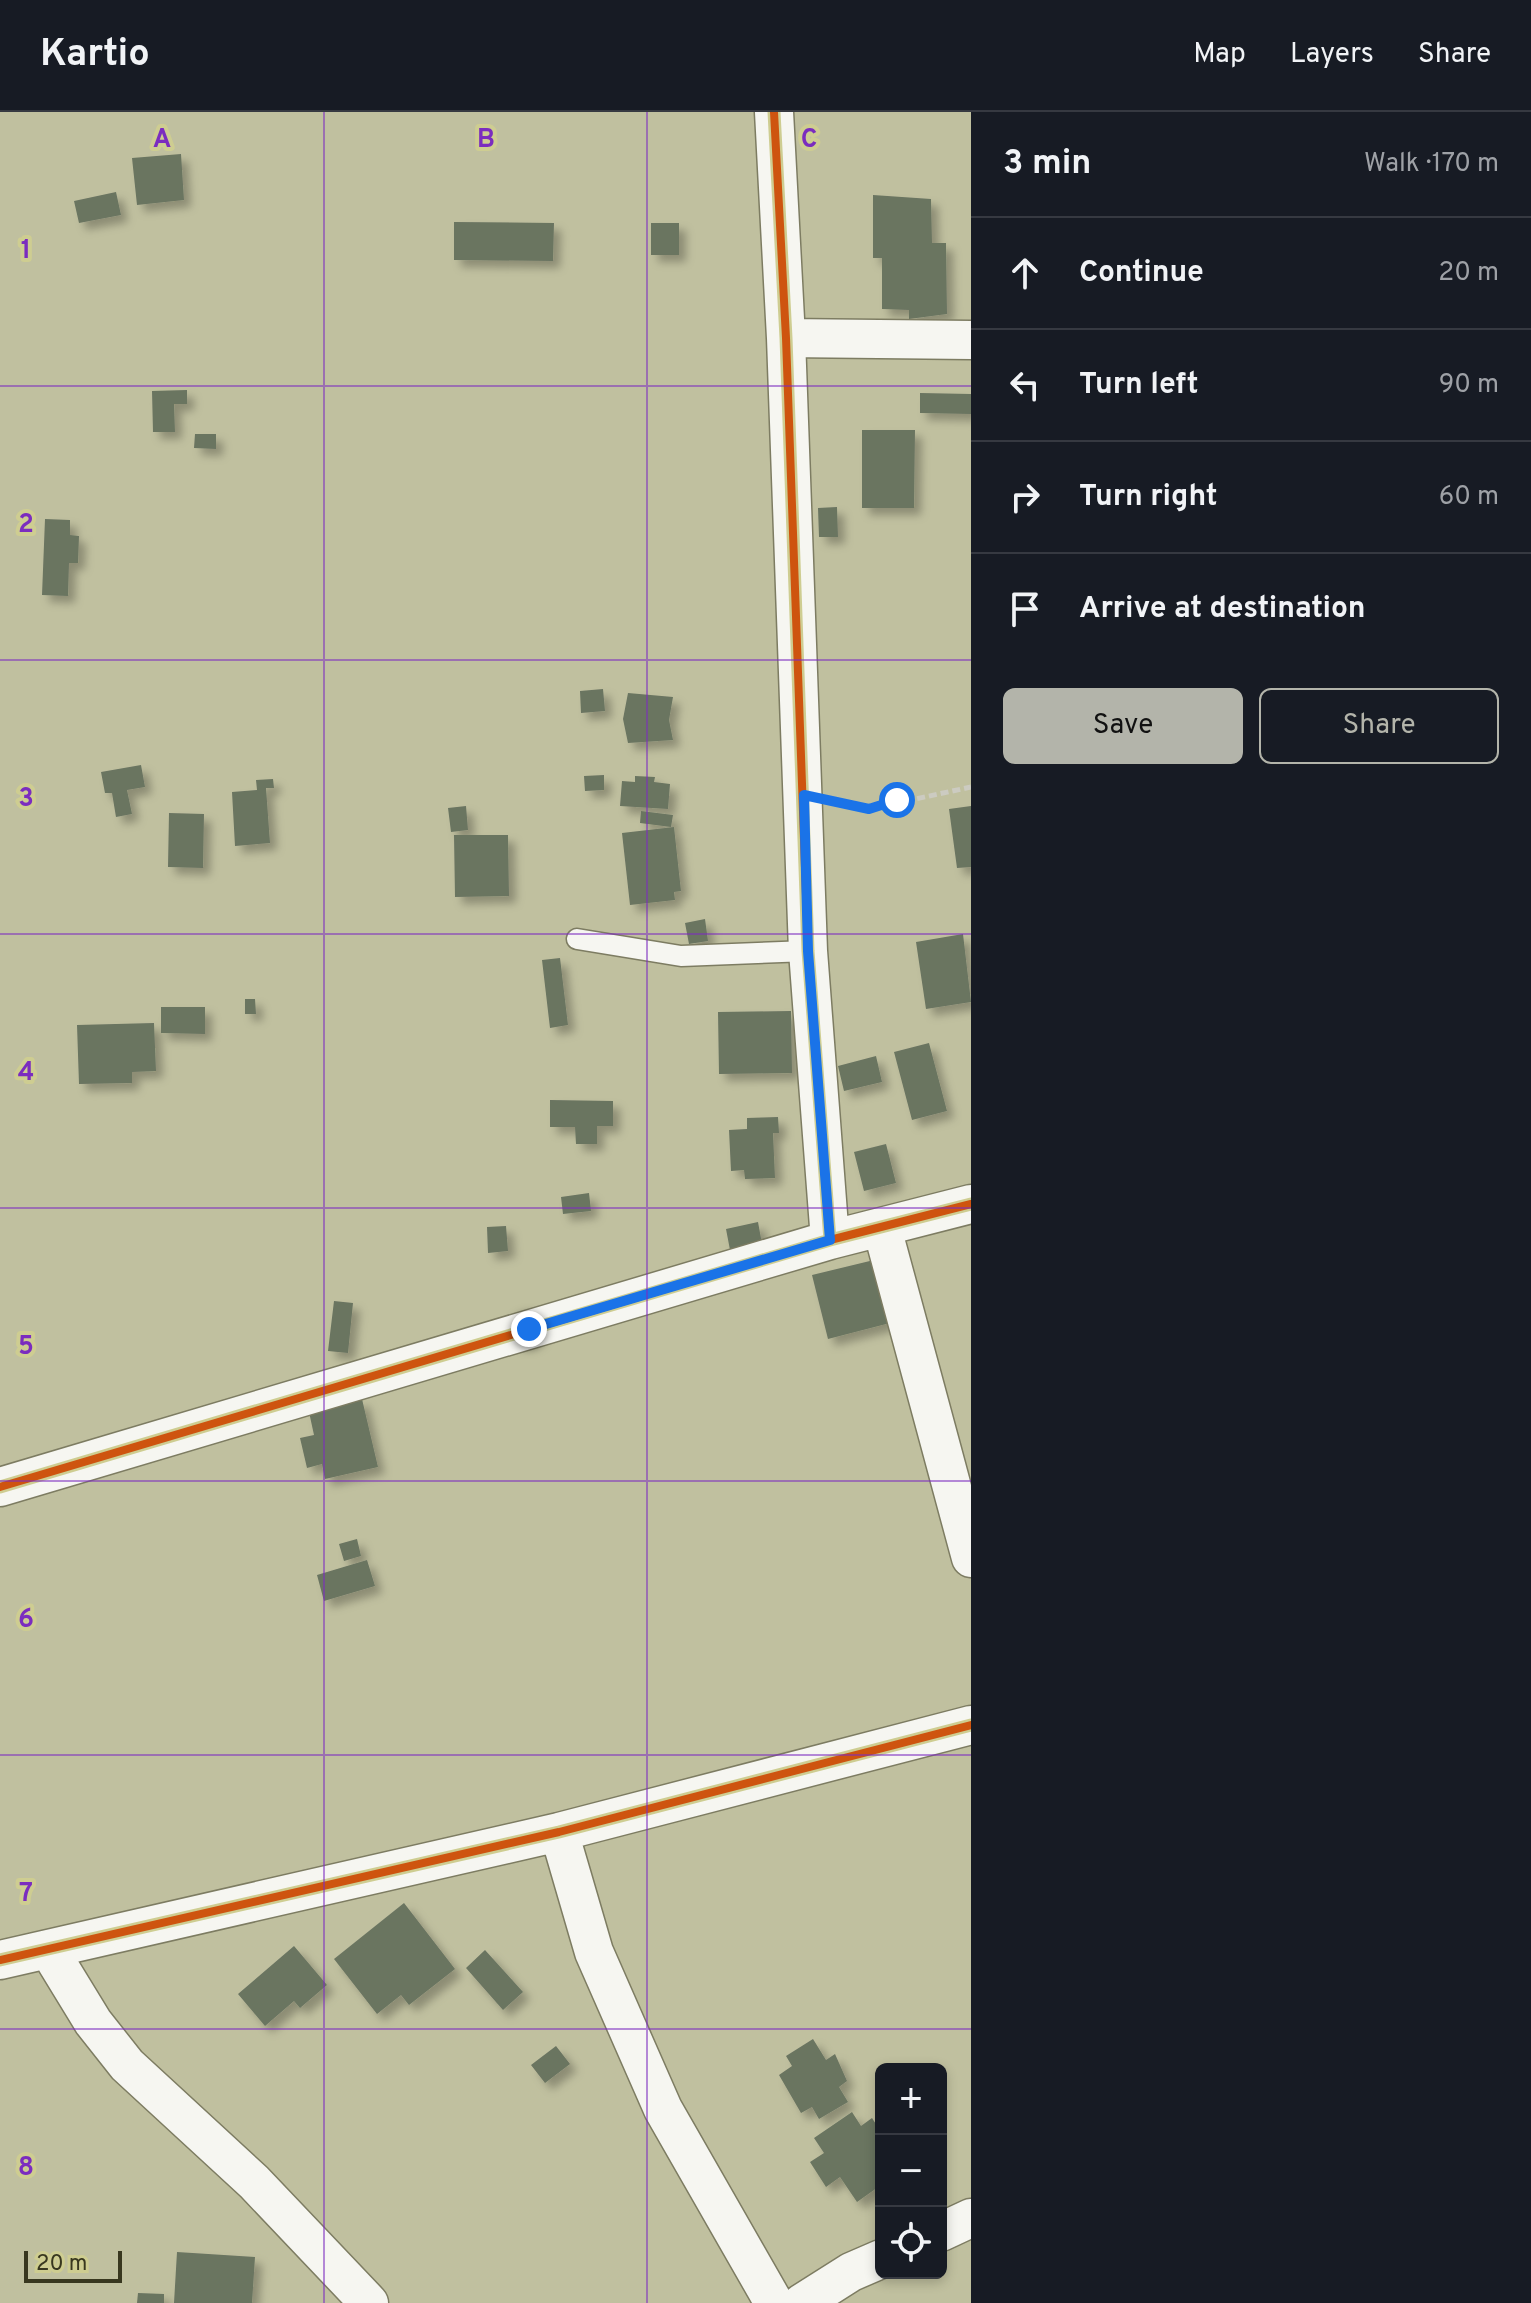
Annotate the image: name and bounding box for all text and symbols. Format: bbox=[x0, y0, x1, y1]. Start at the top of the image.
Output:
text: Kartio bbox=[40, 31, 150, 80]
text: Map bbox=[1193, 37, 1246, 73]
text: Layers bbox=[1290, 37, 1374, 73]
text: Share bbox=[1418, 37, 1491, 73]
text: A bbox=[153, 124, 171, 157]
text: B bbox=[477, 124, 495, 157]
text: C bbox=[801, 124, 817, 157]
text: 3 min bbox=[1003, 143, 1091, 186]
text: Walk · 170 m bbox=[1364, 148, 1499, 181]
text: 1 bbox=[21, 235, 31, 268]
icon: ahead bbox=[1003, 251, 1047, 295]
text: Continue bbox=[1079, 255, 1204, 292]
text: 20 m bbox=[1438, 257, 1499, 290]
icon: left bbox=[1003, 363, 1047, 407]
text: Turn left bbox=[1079, 367, 1199, 404]
text: 90 m bbox=[1439, 369, 1499, 402]
icon: right bbox=[1003, 475, 1047, 519]
text: Turn right bbox=[1079, 479, 1217, 516]
text: 60 m bbox=[1439, 481, 1499, 514]
text: 2 bbox=[18, 509, 34, 542]
icon: arrive bbox=[1003, 587, 1047, 631]
text: Arrive at destination bbox=[1079, 591, 1365, 628]
button: Save bbox=[1003, 688, 1243, 764]
button: Share bbox=[1259, 688, 1499, 764]
route start bbox=[879, 782, 915, 818]
text: 3 bbox=[18, 783, 34, 816]
text: 4 bbox=[18, 1057, 34, 1090]
route end bbox=[511, 1311, 547, 1347]
text: 5 bbox=[18, 1331, 34, 1364]
text: 6 bbox=[18, 1604, 34, 1637]
text: 7 bbox=[19, 1878, 33, 1911]
map controls bbox=[875, 2063, 947, 2279]
button: + bbox=[875, 2063, 947, 2135]
button: − bbox=[875, 2135, 947, 2207]
text: 8 bbox=[18, 2152, 34, 2185]
button: locate bbox=[875, 2207, 947, 2279]
scale bar bbox=[24, 2247, 122, 2283]
text: 20 m bbox=[36, 2251, 87, 2278]

